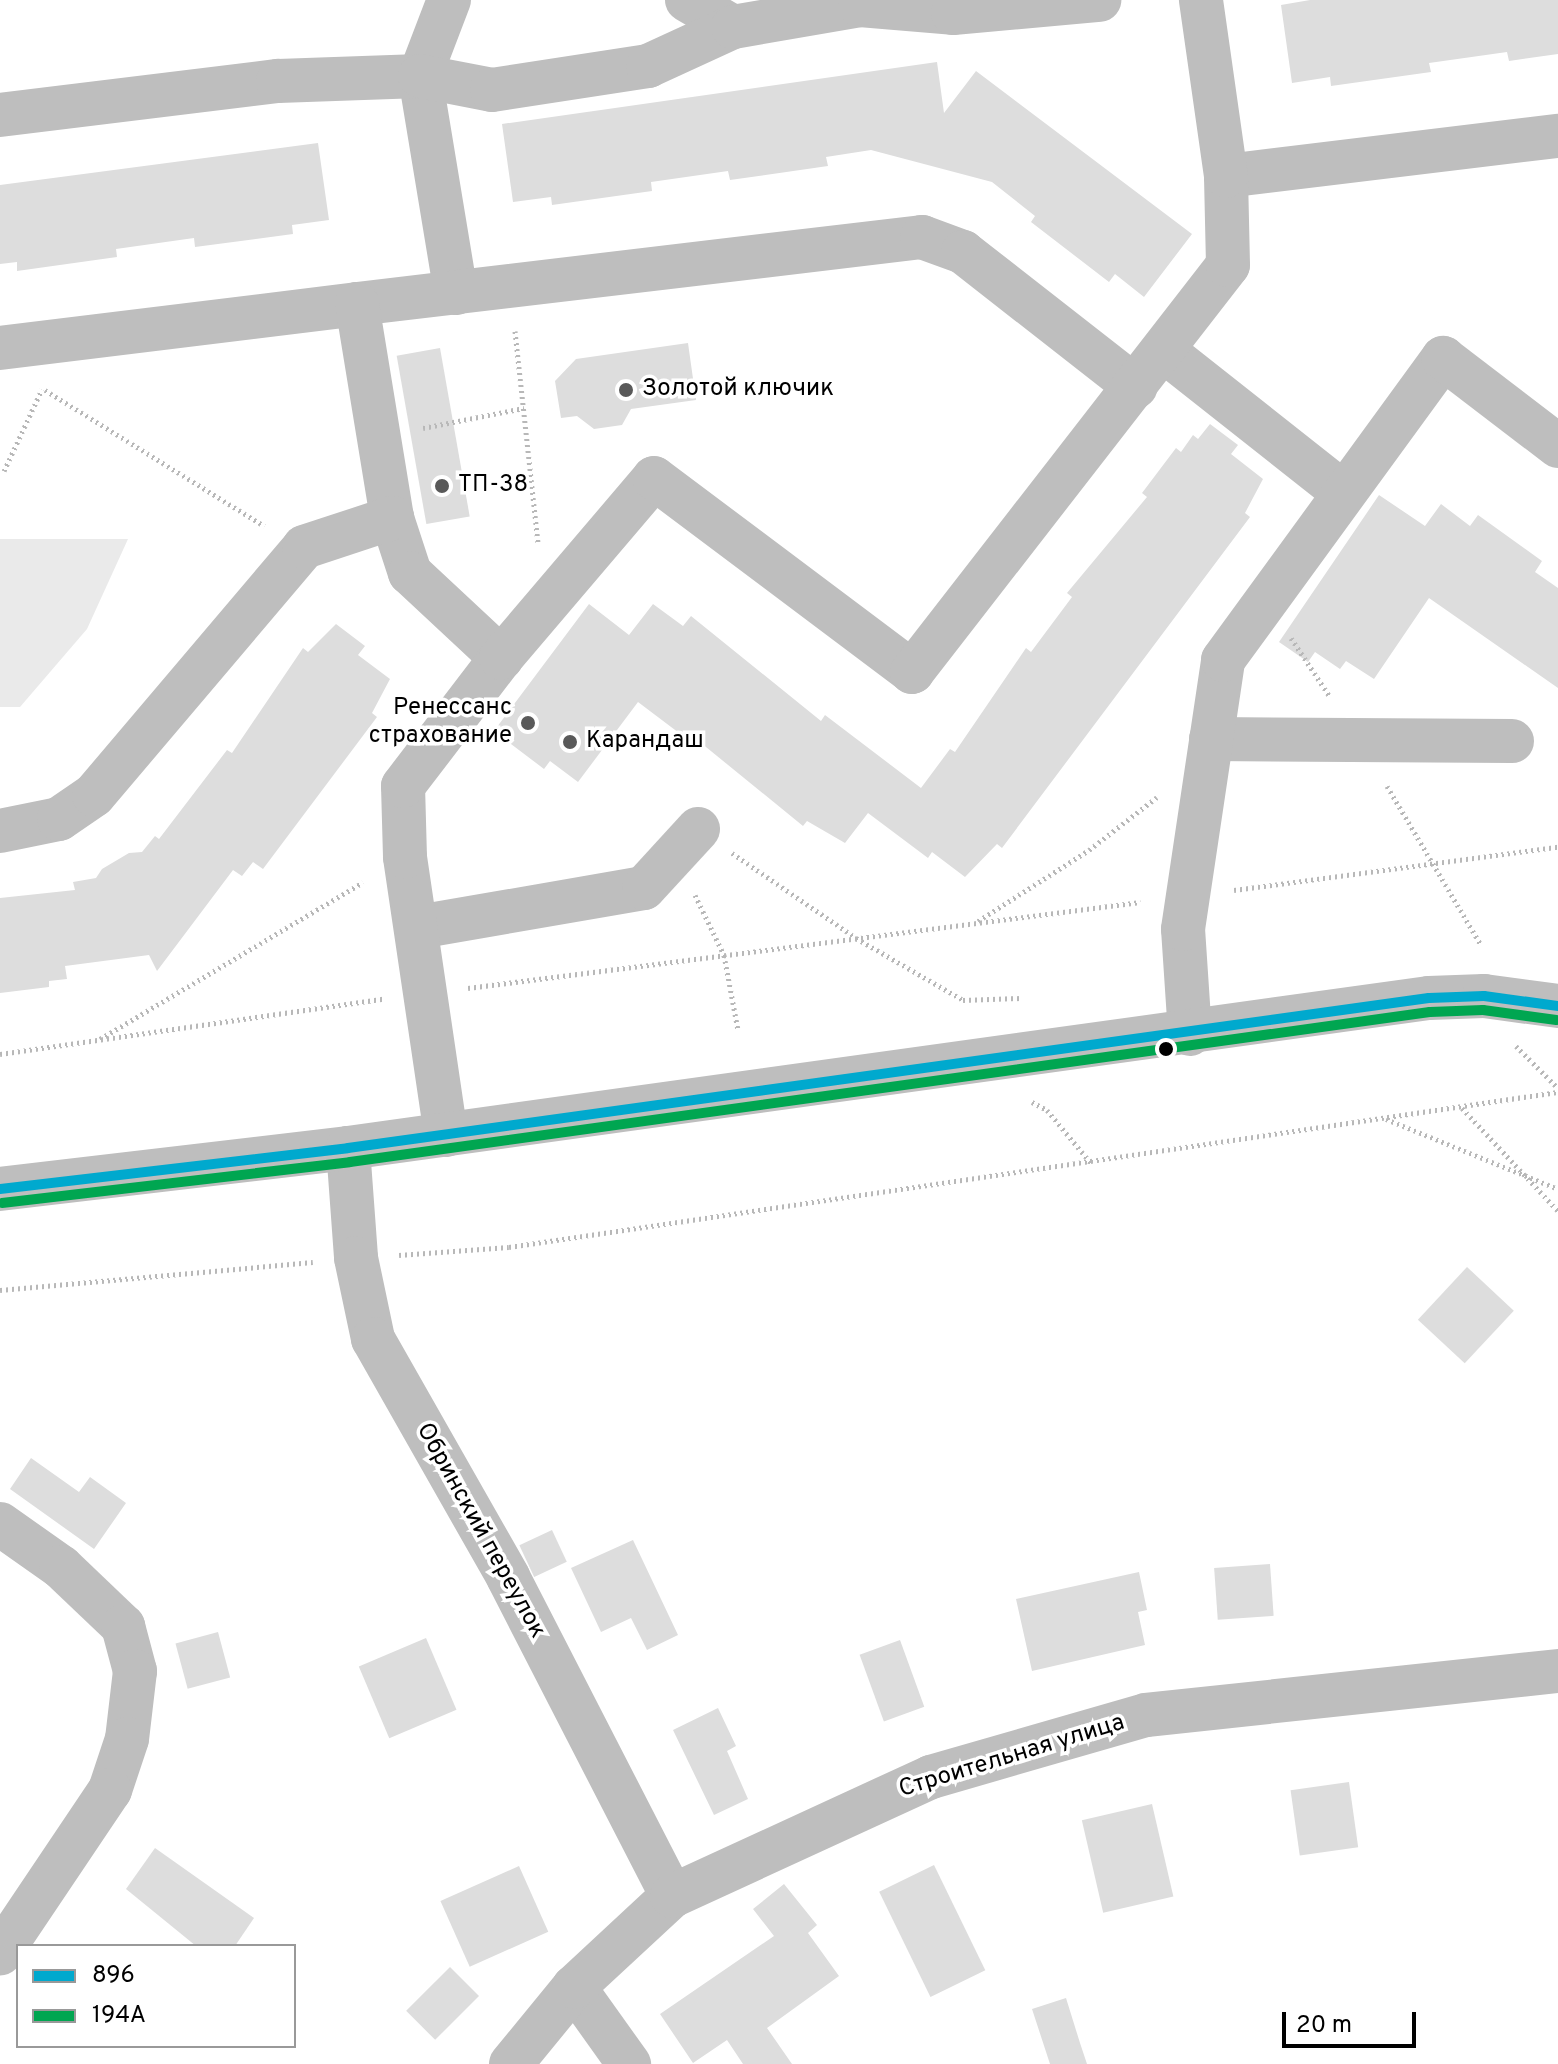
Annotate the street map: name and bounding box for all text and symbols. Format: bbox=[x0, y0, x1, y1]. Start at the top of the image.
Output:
place label: Золотой ключик bbox=[642, 376, 834, 404]
marker: Золотой ключик bbox=[617, 381, 635, 399]
place label: ТП-38 bbox=[458, 472, 528, 500]
marker: ТП-38 bbox=[433, 477, 451, 495]
place label: Ренессанс страхование bbox=[369, 695, 512, 751]
marker: Ренессанс страхование bbox=[519, 714, 537, 732]
place label: Карандаш bbox=[586, 728, 704, 756]
marker: Карандаш bbox=[561, 733, 579, 751]
unlabelled marker bbox=[1158, 1041, 1174, 1057]
street label: Обринский переулок bbox=[409, 1418, 551, 1644]
street label: Строительная улица bbox=[896, 1709, 1128, 1805]
legend bbox=[16, 1944, 296, 2048]
text: 896 bbox=[92, 1961, 135, 1991]
scale bar bbox=[1286, 1996, 1420, 2046]
text: 194А bbox=[92, 2001, 146, 2031]
text: 20 m bbox=[1296, 2011, 1352, 2041]

